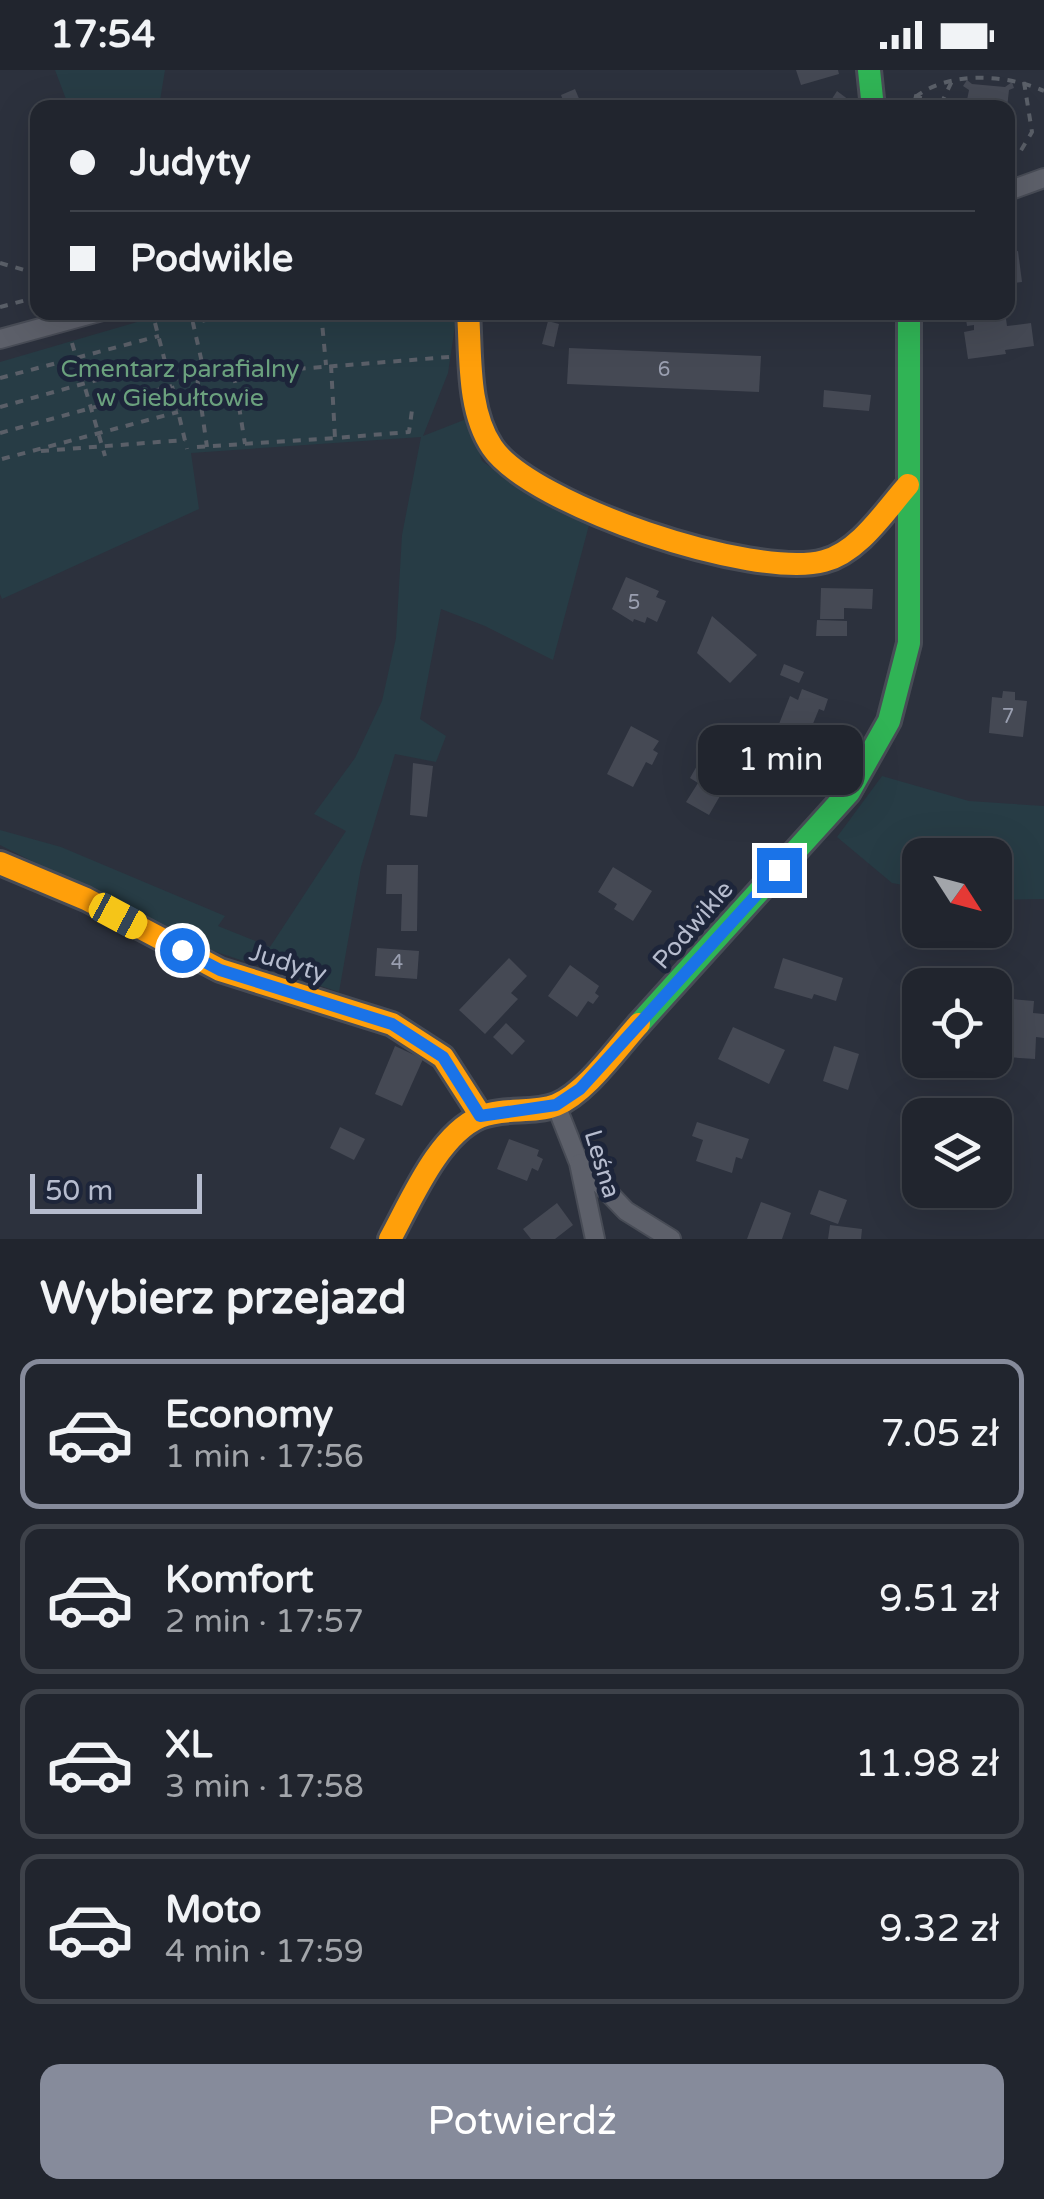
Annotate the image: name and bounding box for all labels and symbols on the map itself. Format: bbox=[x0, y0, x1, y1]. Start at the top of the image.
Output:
park label: Cmentarz parafialny w Giebułtowie bbox=[60, 354, 300, 413]
house number: 6 bbox=[658, 358, 670, 382]
house number: 5 bbox=[628, 591, 640, 615]
house number: 7 bbox=[1002, 705, 1014, 729]
callout: 1 min bbox=[696, 725, 862, 795]
north arrow bbox=[902, 838, 1012, 948]
route end bbox=[757, 848, 802, 893]
street label: Podwikle bbox=[646, 875, 740, 975]
car bbox=[84, 889, 152, 943]
route start bbox=[160, 928, 205, 973]
street label: Judyty bbox=[246, 937, 330, 989]
house number: 4 bbox=[391, 951, 403, 975]
street label: Leśna bbox=[577, 1126, 627, 1202]
scale bar bbox=[30, 1169, 202, 1214]

